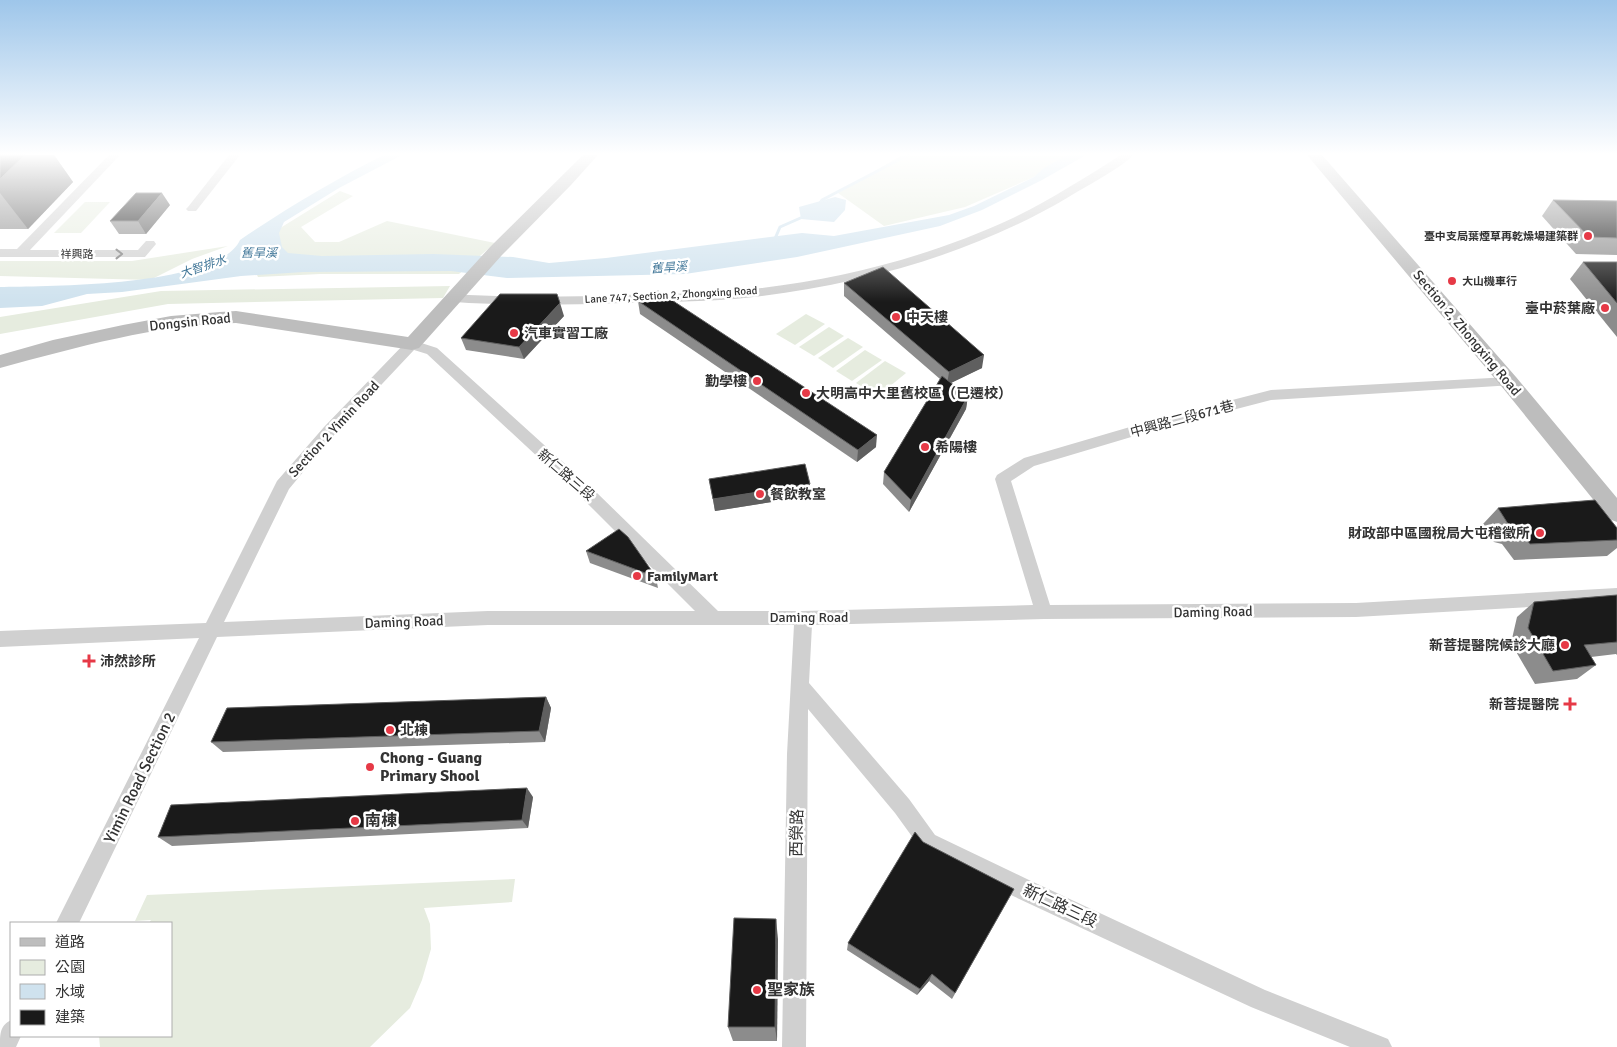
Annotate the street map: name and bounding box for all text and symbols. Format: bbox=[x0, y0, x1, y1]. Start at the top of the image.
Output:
place label: 臺中支局葉煙草再乾燥場建築群 bbox=[1424, 230, 1578, 243]
marker: 臺中支局葉煙草再乾燥場建築群 bbox=[1582, 230, 1594, 242]
water label: 舊旱溪 bbox=[241, 246, 279, 261]
street label: 祥興路 bbox=[61, 248, 94, 261]
one-way arrow bbox=[115, 249, 123, 259]
water label: 大智排水 bbox=[178, 252, 229, 282]
water label: 舊旱溪 bbox=[651, 259, 689, 277]
street label: Section 2, Zhongxing Road bbox=[1409, 267, 1525, 399]
marker: 大山機車行 bbox=[1446, 275, 1458, 287]
place label: 大山機車行 bbox=[1462, 275, 1517, 288]
street label: Lane 747, Section 2, Zhongxing Road bbox=[584, 284, 758, 306]
place label: 臺中菸葉廠 bbox=[1525, 300, 1595, 317]
marker: 臺中菸葉廠 bbox=[1599, 302, 1611, 314]
street label: Dongsin Road bbox=[148, 309, 232, 335]
place label: 中天樓 bbox=[906, 309, 948, 326]
marker: 中天樓 bbox=[890, 311, 902, 323]
place label: 汽車實習工廠 bbox=[524, 325, 608, 342]
marker: 汽車實習工廠 bbox=[508, 327, 520, 339]
place label: 勤學樓 bbox=[705, 373, 747, 390]
marker: 勤學樓 bbox=[751, 375, 763, 387]
street label: Section 2 Yimin Road bbox=[285, 377, 383, 481]
place label: 大明高中大里舊校區（已遷校） bbox=[816, 385, 1012, 402]
marker: 大明高中大里舊校區（已遷校） bbox=[800, 387, 812, 399]
street label: 中興路二段671巷 bbox=[1128, 397, 1236, 441]
place label: 希陽樓 bbox=[935, 439, 977, 456]
marker: 希陽樓 bbox=[919, 441, 931, 453]
street label: 新仁路三段 bbox=[534, 446, 598, 504]
place label: 餐飲教室 bbox=[770, 486, 826, 503]
marker: 餐飲教室 bbox=[754, 488, 766, 500]
place label: 財政部中區國稅局大屯稽徵所 bbox=[1348, 525, 1530, 542]
marker: 財政部中區國稅局大屯稽徵所 bbox=[1534, 527, 1546, 539]
place label: FamilyMart bbox=[647, 568, 719, 585]
marker: FamilyMart bbox=[631, 570, 643, 582]
street label: Daming Road bbox=[1173, 603, 1253, 621]
street label: Daming Road bbox=[769, 609, 849, 626]
street label: Daming Road bbox=[364, 612, 444, 632]
place label: 新菩提醫院候診大廳 bbox=[1429, 637, 1555, 654]
marker: 新菩提醫院候診大廳 bbox=[1559, 639, 1571, 651]
place label: 沛然診所 bbox=[100, 653, 156, 670]
marker: 沛然診所 bbox=[82, 654, 96, 668]
place label: 新菩提醫院 bbox=[1489, 696, 1559, 713]
marker: 新菩提醫院 bbox=[1563, 697, 1577, 711]
street label: Yimin Road Section 2 bbox=[100, 709, 180, 847]
place label: 北棟 bbox=[400, 722, 428, 739]
marker: 北棟 bbox=[384, 724, 396, 736]
place label: Chong - Guang Primary Shool bbox=[380, 748, 482, 786]
marker: Chong - Guang Primary Shool bbox=[364, 761, 376, 773]
street label: 西榮路 bbox=[787, 809, 807, 857]
place label: 南棟 bbox=[365, 811, 397, 831]
marker: 南棟 bbox=[349, 815, 361, 827]
street label: 新仁路三段 bbox=[1020, 880, 1100, 932]
legend bbox=[10, 922, 172, 1037]
text: 道路 bbox=[55, 933, 85, 951]
text: 公園 bbox=[55, 958, 85, 976]
place label: 聖家族 bbox=[767, 980, 815, 1000]
text: 水域 bbox=[55, 983, 85, 1001]
marker: 聖家族 bbox=[751, 984, 763, 996]
text: 建築 bbox=[55, 1008, 85, 1026]

